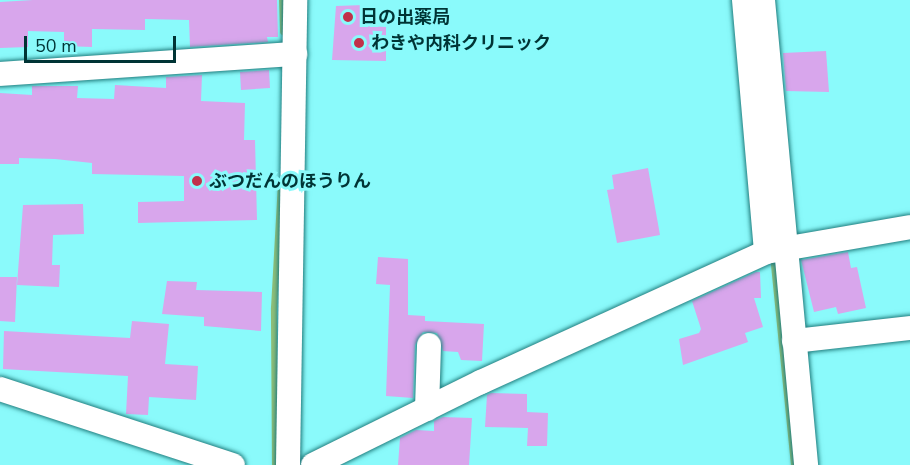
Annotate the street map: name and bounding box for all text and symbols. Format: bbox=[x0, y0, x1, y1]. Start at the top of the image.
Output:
place label: 日の出薬局 bbox=[360, 6, 450, 28]
marker: 日の出薬局 bbox=[341, 10, 355, 24]
scale bar bbox=[27, 24, 178, 62]
place label: わきや内科クリニック bbox=[371, 32, 551, 54]
text: 50 m bbox=[35, 34, 77, 58]
marker: わきや内科クリニック bbox=[352, 36, 366, 50]
place label: ぶつだんのほうりん bbox=[209, 170, 371, 192]
marker: ぶつだんのほうりん bbox=[190, 174, 204, 188]

